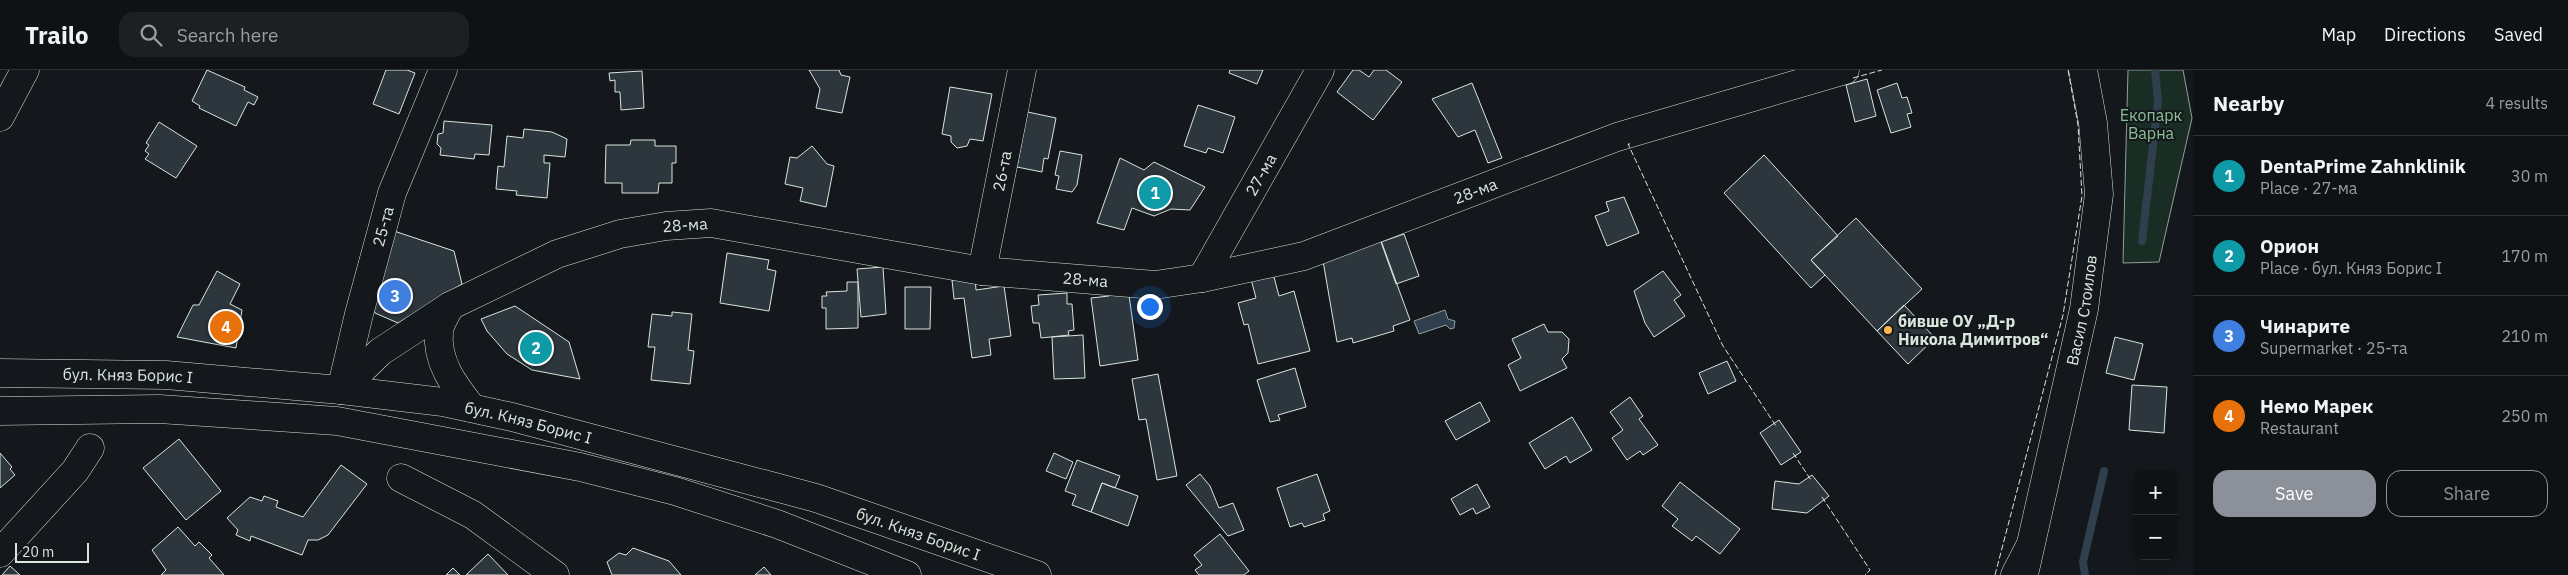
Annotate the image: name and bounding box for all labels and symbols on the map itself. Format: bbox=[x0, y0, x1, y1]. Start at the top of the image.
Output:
park label: Екопарк Варна bbox=[2120, 105, 2183, 143]
street label: 26-та bbox=[988, 148, 1016, 193]
street label: 27-ма bbox=[1241, 149, 1281, 199]
street label: 28-ма bbox=[1451, 173, 1500, 208]
pin: 1 bbox=[1139, 174, 1171, 212]
street label: 25-та bbox=[368, 203, 398, 249]
street label: 28-ма bbox=[662, 213, 709, 236]
street label: Васил Стоилов bbox=[2062, 254, 2101, 367]
street label: 28-ма bbox=[1062, 268, 1109, 291]
pin: 3 bbox=[379, 277, 411, 315]
your location bbox=[1137, 294, 1163, 320]
pin: 4 bbox=[210, 308, 242, 346]
place label: бивше ОУ „Д-р Никола Димитров“ bbox=[1898, 311, 2049, 349]
marker: бивше ОУ „Д-р Никола Димитров“ bbox=[1882, 324, 1894, 336]
pin: 2 bbox=[520, 329, 552, 367]
street label: бул. Княз Борис I bbox=[63, 364, 194, 387]
street label: бул. Княз Борис I bbox=[463, 397, 594, 448]
street label: бул. Княз Борис I bbox=[854, 503, 983, 565]
scale bar bbox=[15, 540, 89, 563]

